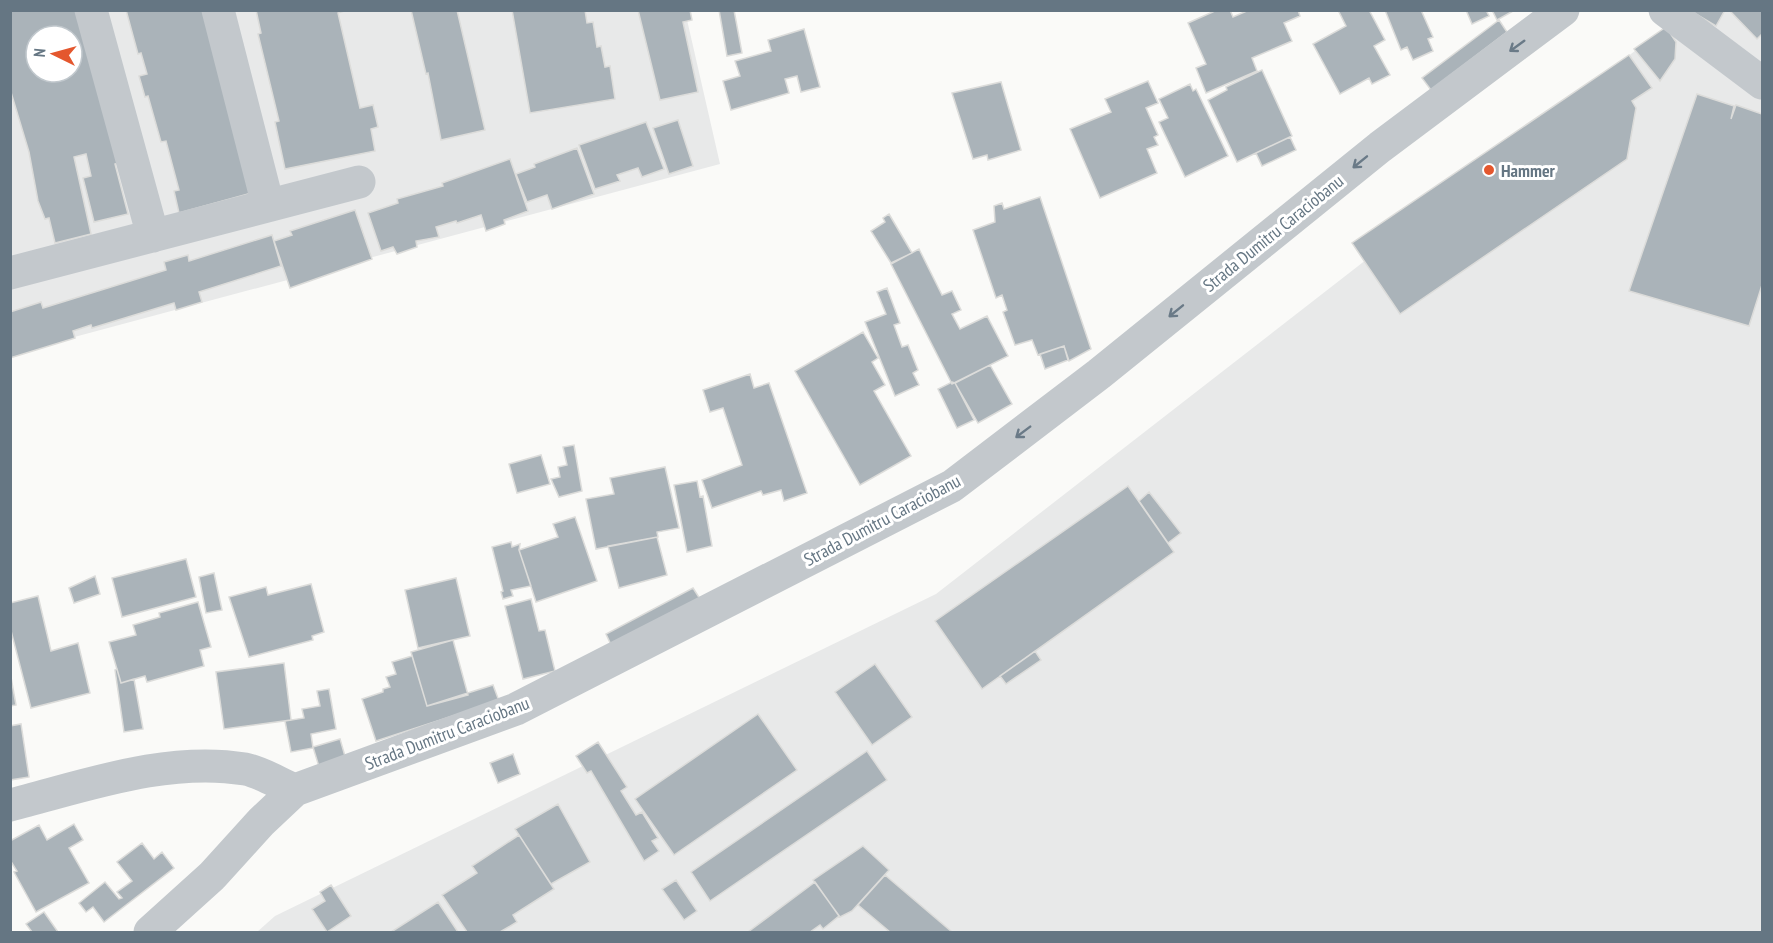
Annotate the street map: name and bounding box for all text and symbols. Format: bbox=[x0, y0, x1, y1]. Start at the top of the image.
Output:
north arrow bbox=[24, 24, 84, 84]
one-way arrow bbox=[1509, 40, 1525, 52]
text: N bbox=[29, 48, 49, 58]
one-way arrow bbox=[1352, 156, 1368, 169]
place label: Hammer bbox=[1501, 159, 1556, 182]
marker: Hammer bbox=[1482, 163, 1496, 177]
street label: Strada Dumitru Caraciobanu bbox=[1198, 169, 1348, 297]
one-way arrow bbox=[1168, 304, 1184, 317]
one-way arrow bbox=[1015, 426, 1031, 438]
street label: Strada Dumitru Caraciobanu bbox=[800, 469, 964, 571]
street label: Strada Dumitru Caraciobanu bbox=[362, 691, 532, 775]

